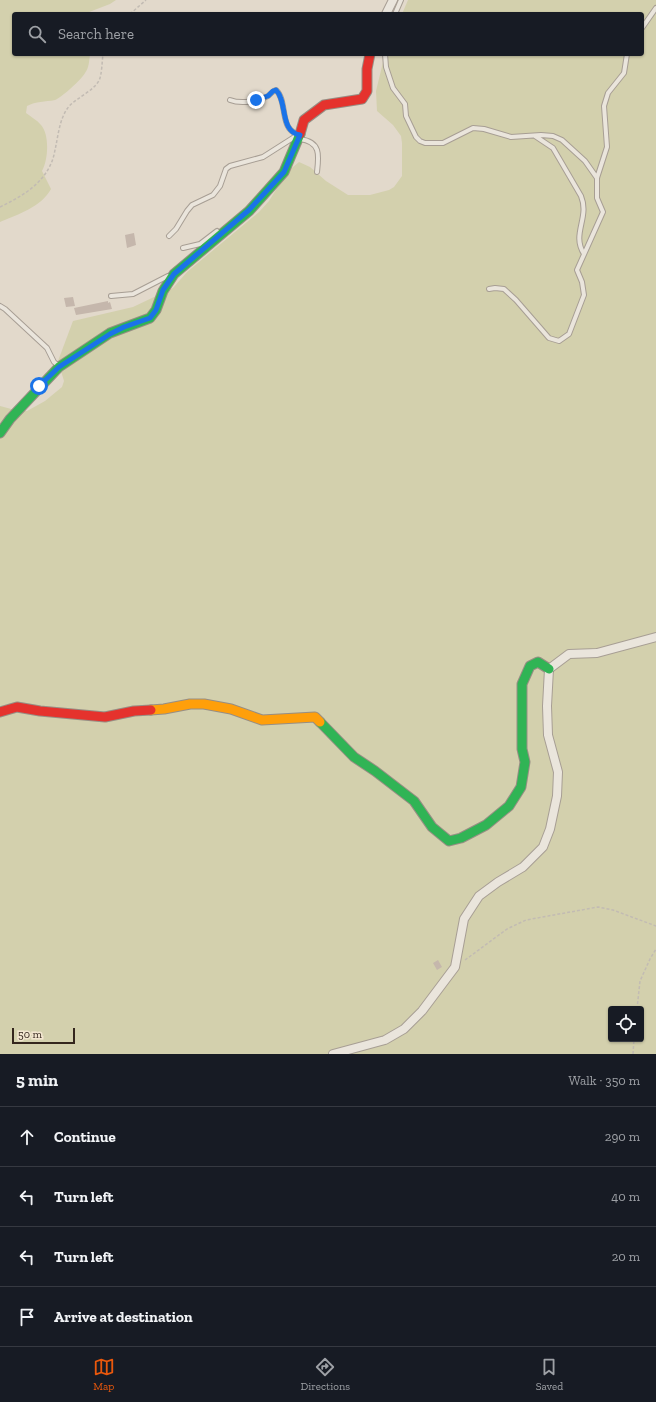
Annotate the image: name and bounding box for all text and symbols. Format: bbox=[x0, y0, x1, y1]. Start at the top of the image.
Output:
search box bbox=[12, 12, 644, 56]
icon: search bbox=[26, 23, 48, 45]
text: Search here bbox=[58, 25, 134, 43]
route end bbox=[247, 91, 265, 109]
route start bbox=[30, 377, 48, 395]
map controls bbox=[608, 1006, 644, 1042]
button: locate bbox=[608, 1006, 644, 1042]
scale bar bbox=[12, 1026, 75, 1045]
text: 50 m bbox=[18, 1028, 42, 1041]
text: 5 min bbox=[16, 1070, 58, 1090]
text: Walk · 350 m bbox=[569, 1073, 640, 1088]
icon: ahead bbox=[16, 1126, 38, 1148]
text: Continue bbox=[54, 1128, 116, 1146]
text: 290 m bbox=[605, 1129, 640, 1144]
icon: left bbox=[16, 1186, 38, 1208]
text: Turn left bbox=[54, 1188, 114, 1206]
text: 40 m bbox=[611, 1189, 640, 1204]
icon: left bbox=[16, 1246, 38, 1268]
text: Turn left bbox=[54, 1248, 114, 1266]
text: 20 m bbox=[612, 1249, 640, 1264]
icon: arrive bbox=[16, 1306, 38, 1328]
text: Arrive at destination bbox=[54, 1308, 193, 1326]
tab: Map bbox=[93, 1356, 115, 1393]
tab: Directions bbox=[300, 1356, 350, 1393]
tab: Saved bbox=[536, 1356, 563, 1393]

